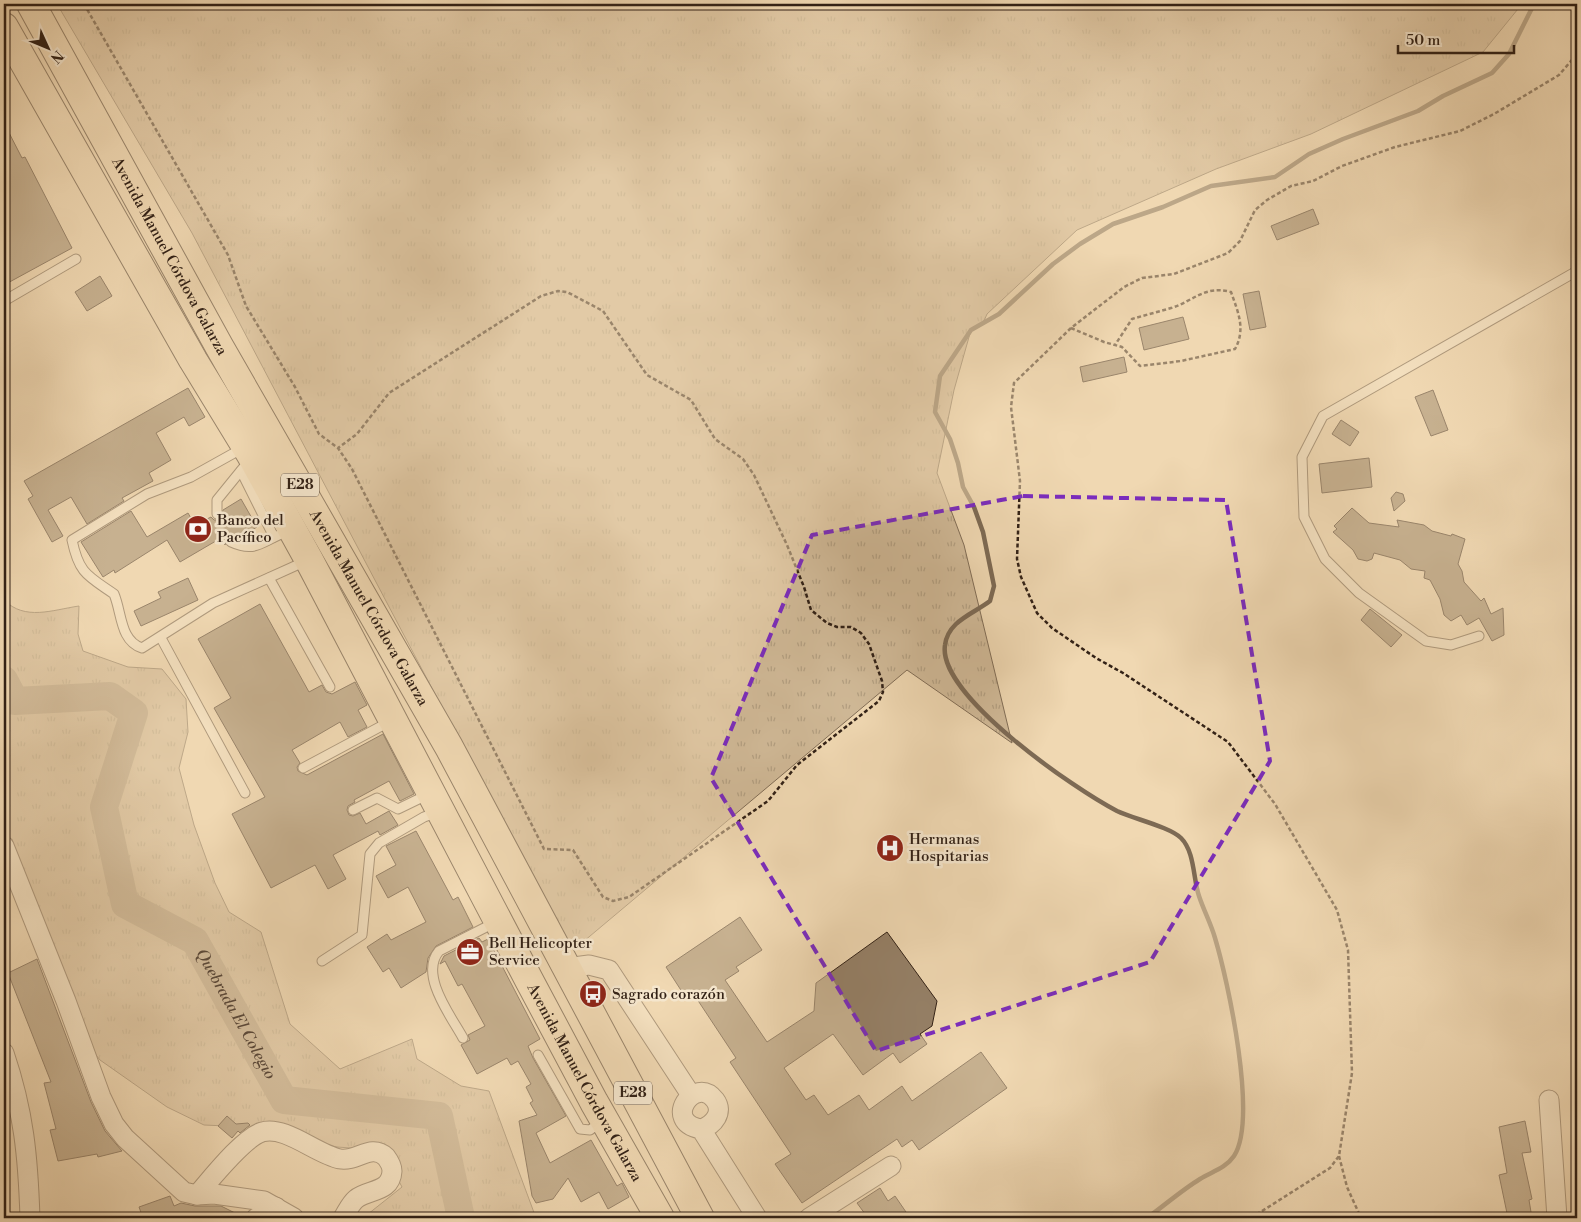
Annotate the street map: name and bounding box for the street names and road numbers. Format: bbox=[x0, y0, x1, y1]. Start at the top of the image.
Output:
street label: Avenida Manuel Córdova Galarza bbox=[107, 153, 232, 359]
road number: E28 bbox=[281, 474, 319, 496]
street label: Avenida Manuel Córdova Galarza bbox=[305, 505, 433, 709]
street label: Avenida Manuel Córdova Galarza bbox=[523, 979, 647, 1185]
road number: E28 bbox=[614, 1082, 652, 1104]

